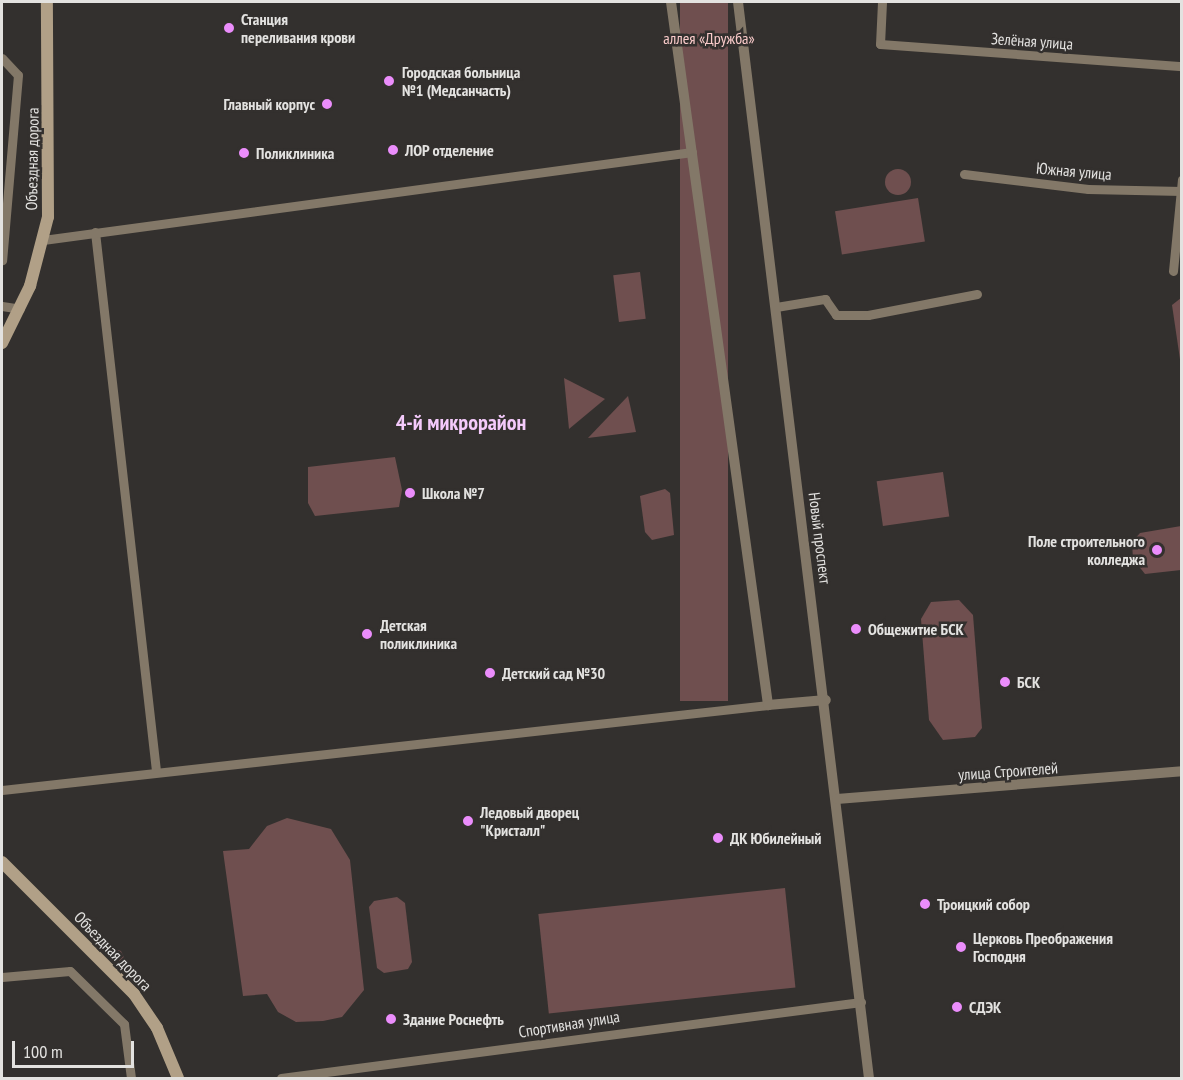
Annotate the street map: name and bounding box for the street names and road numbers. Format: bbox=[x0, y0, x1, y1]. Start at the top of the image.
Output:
street label: Зелёная улица bbox=[990, 29, 1074, 53]
street label: Объездная дорога bbox=[22, 107, 42, 211]
street label: Южная улица bbox=[1035, 158, 1113, 184]
street label: Новый проспект bbox=[805, 491, 835, 585]
street label: улица Строителей bbox=[957, 758, 1059, 784]
street label: Объездная дорога bbox=[70, 907, 156, 995]
street label: Спортивная улица bbox=[517, 1007, 621, 1041]

